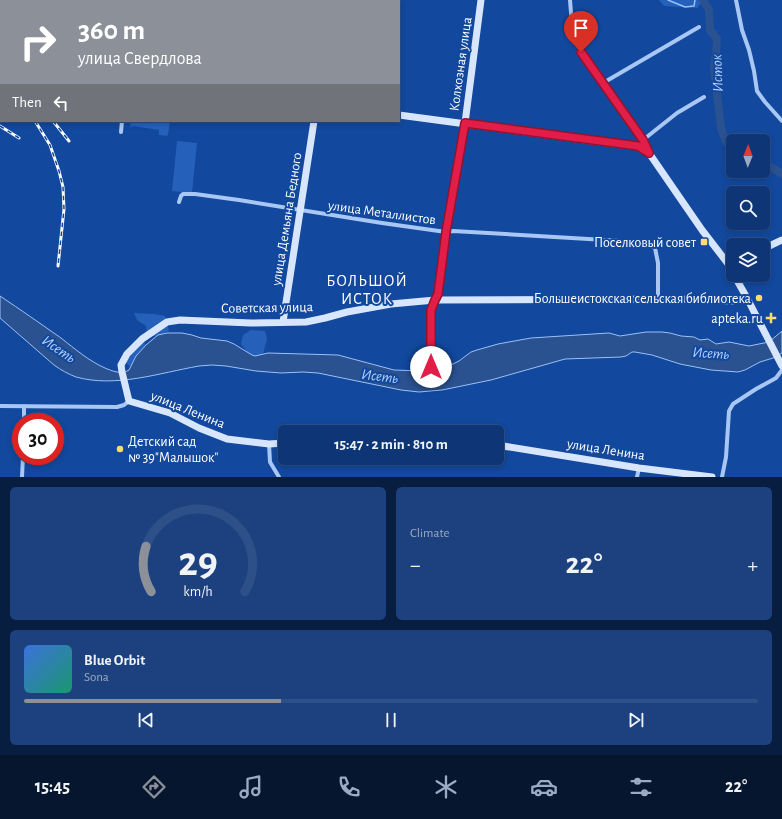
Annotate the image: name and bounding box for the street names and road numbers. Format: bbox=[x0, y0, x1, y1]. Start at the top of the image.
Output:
street label: Колхозная улица bbox=[447, 15, 475, 112]
street label: улица Демьяна Бедного bbox=[269, 151, 304, 288]
street label: улица Металлистов bbox=[326, 198, 437, 227]
street label: Советская улица bbox=[221, 300, 314, 316]
street label: улица Ленина bbox=[148, 388, 227, 431]
street label: улица Ленина bbox=[565, 437, 646, 463]

